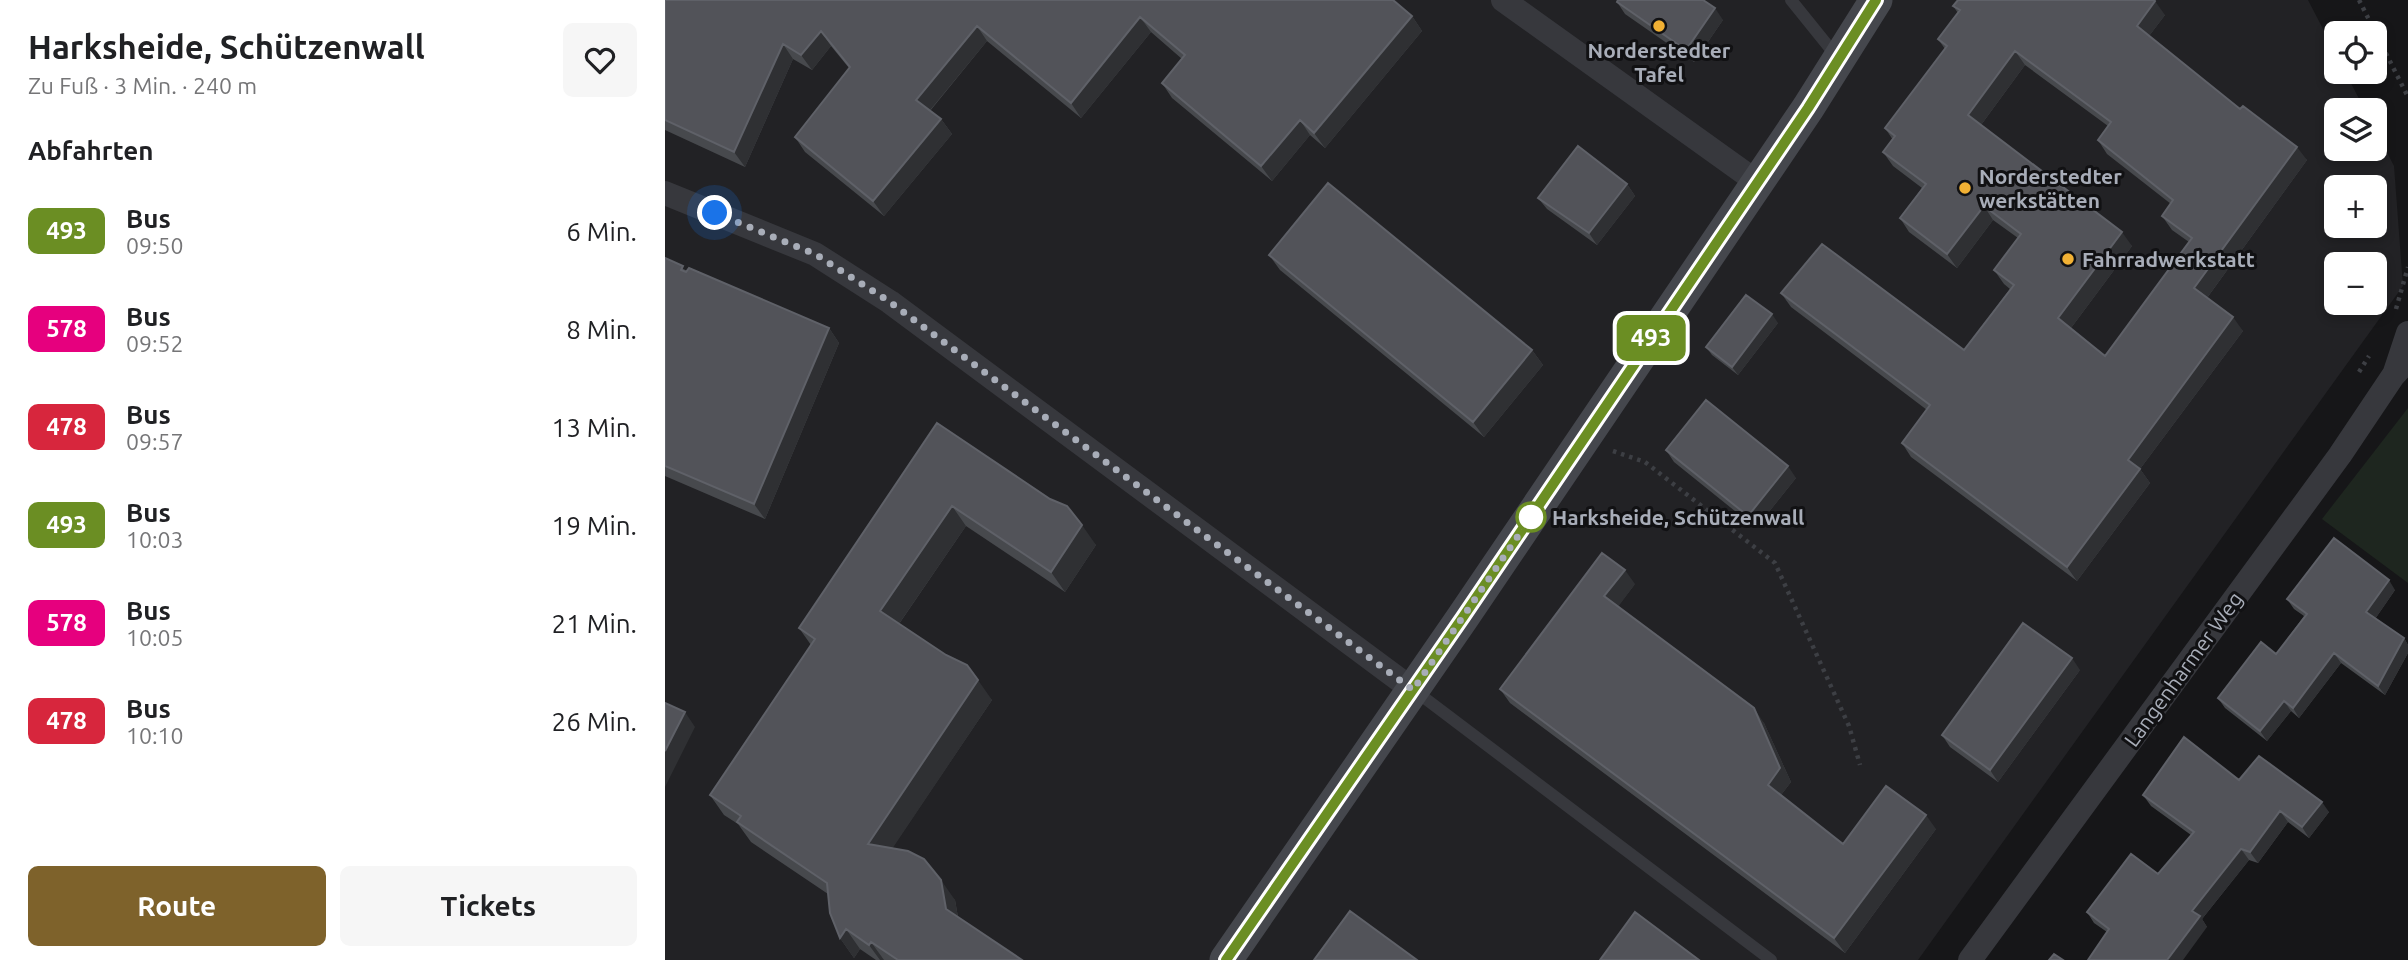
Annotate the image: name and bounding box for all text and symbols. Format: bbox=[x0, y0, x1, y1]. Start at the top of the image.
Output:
marker: Norderstedter Tafel bbox=[1651, 18, 1667, 34]
map controls bbox=[2324, 21, 2387, 315]
button: locate bbox=[2324, 21, 2387, 84]
button: heart bbox=[563, 23, 637, 97]
text: Harksheide, Schützenwall bbox=[28, 28, 425, 65]
place label: Norderstedter Tafel bbox=[1588, 38, 1731, 86]
text: Zu Fuß · 3 Min. · 240 m bbox=[28, 73, 257, 98]
button: layers bbox=[2324, 98, 2387, 161]
text: Abfahrten bbox=[28, 136, 153, 165]
place label: Norderstedter werkstätten bbox=[1979, 164, 2122, 212]
button: + bbox=[2324, 175, 2387, 238]
marker: Norderstedter werkstätten bbox=[1957, 180, 1973, 196]
your location bbox=[697, 195, 732, 230]
text: Bus bbox=[126, 204, 171, 233]
text: 493 bbox=[46, 217, 87, 244]
text: 6 Min. bbox=[566, 217, 637, 246]
text: 09:50 bbox=[126, 233, 184, 258]
place label: Fahrradwerkstatt bbox=[2082, 247, 2255, 271]
marker: Fahrradwerkstatt bbox=[2060, 251, 2076, 267]
button: − bbox=[2324, 252, 2387, 315]
text: Bus bbox=[126, 302, 171, 331]
text: 578 bbox=[46, 315, 87, 342]
text: 8 Min. bbox=[566, 315, 637, 344]
line badge: 493 bbox=[1611, 315, 1691, 361]
text: 493 bbox=[1631, 324, 1671, 351]
text: 09:52 bbox=[126, 331, 184, 356]
text: Bus bbox=[126, 400, 171, 429]
text: 478 bbox=[46, 413, 87, 440]
text: 13 Min. bbox=[552, 413, 637, 442]
text: 09:57 bbox=[126, 429, 184, 454]
text: Bus bbox=[126, 498, 171, 527]
marker: Harksheide, Schützenwall bbox=[1516, 502, 1546, 532]
place label: Harksheide, Schützenwall bbox=[1552, 505, 1804, 529]
text: 493 bbox=[46, 511, 87, 538]
text: 19 Min. bbox=[552, 511, 637, 540]
text: 10:03 bbox=[126, 527, 184, 552]
street label: Langenharmer Weg bbox=[2119, 587, 2247, 751]
text: Bus bbox=[126, 596, 171, 625]
text: 578 bbox=[46, 609, 87, 636]
text: 21 Min. bbox=[552, 609, 637, 638]
text: 10:05 bbox=[126, 625, 184, 650]
text: Bus bbox=[126, 694, 171, 723]
text: 478 bbox=[46, 707, 87, 734]
text: 26 Min. bbox=[552, 707, 637, 736]
text: 10:10 bbox=[126, 723, 184, 748]
button: Route bbox=[28, 866, 326, 946]
button: Tickets bbox=[340, 866, 637, 946]

